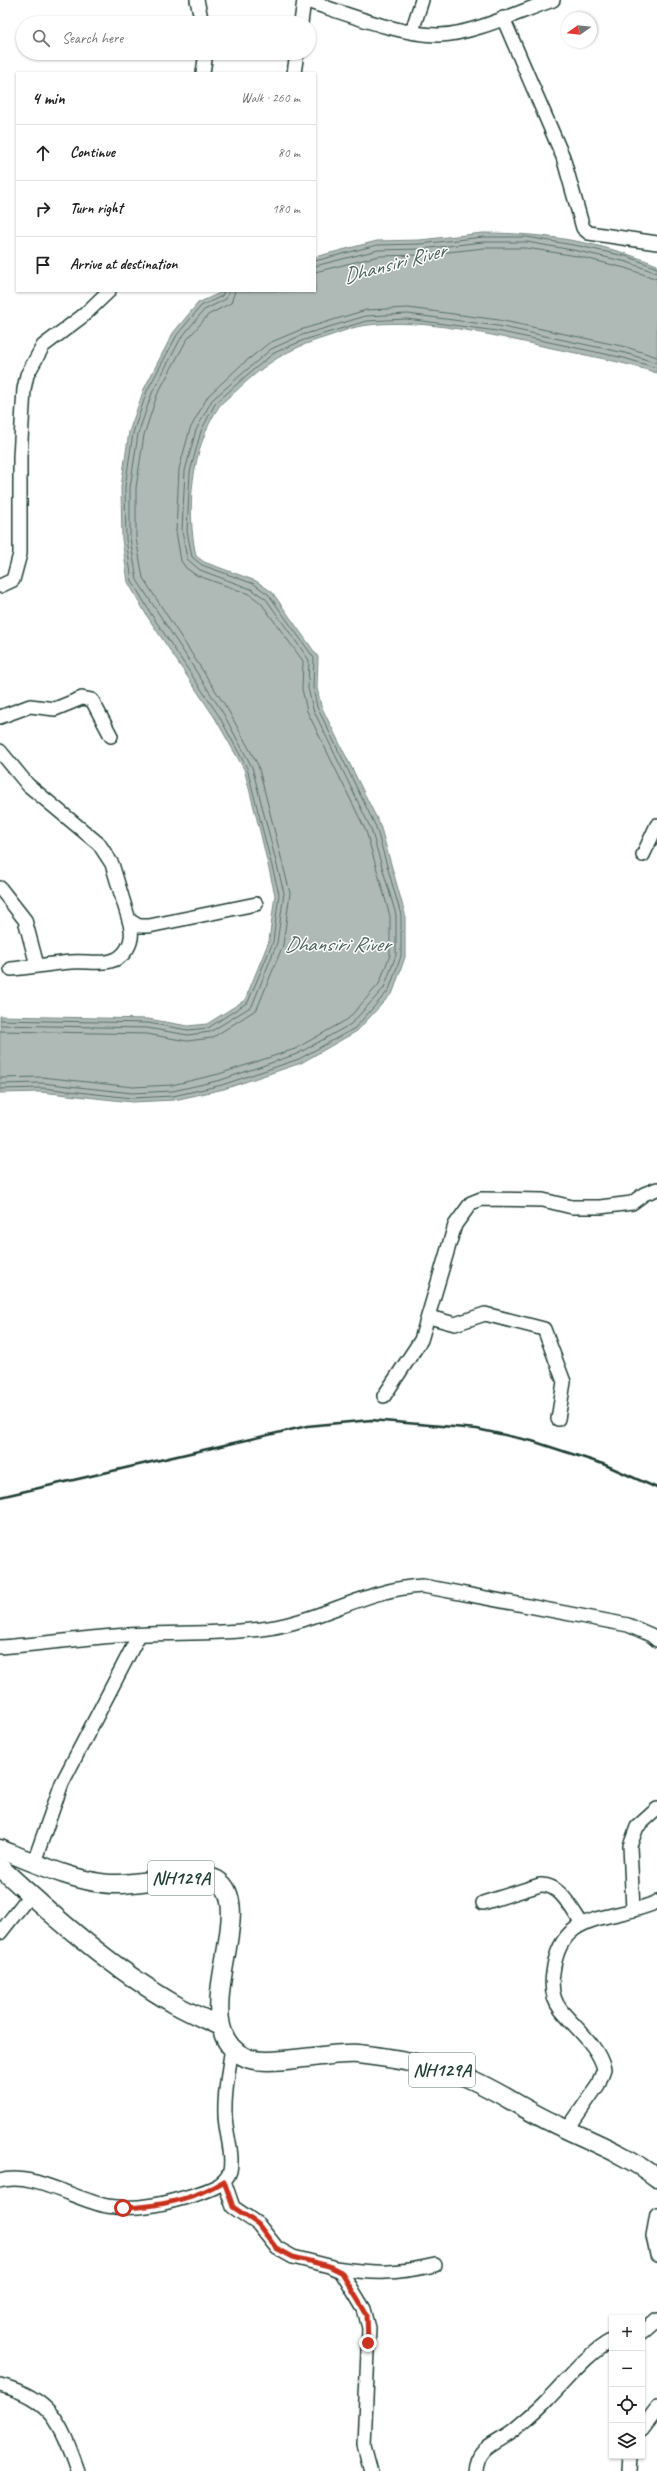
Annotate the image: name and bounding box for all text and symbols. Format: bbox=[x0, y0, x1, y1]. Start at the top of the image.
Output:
north arrow bbox=[561, 12, 597, 48]
search box bbox=[16, 16, 316, 60]
icon: search bbox=[30, 27, 52, 49]
text: Search here bbox=[62, 29, 123, 48]
text: 4 min bbox=[32, 88, 65, 109]
text: Walk · 260 m bbox=[241, 90, 300, 106]
icon: ahead bbox=[32, 142, 54, 164]
text: Continue bbox=[70, 143, 115, 162]
text: 80 m bbox=[278, 145, 300, 161]
icon: right bbox=[32, 198, 54, 220]
text: Turn right bbox=[70, 199, 123, 218]
text: 180 m bbox=[272, 201, 300, 217]
water label: Dhansiri River bbox=[340, 236, 451, 289]
icon: arrive bbox=[32, 254, 54, 276]
text: Arrive at destination bbox=[70, 255, 177, 274]
water label: Dhansiri River bbox=[285, 931, 393, 957]
road number: NH129A bbox=[148, 1861, 214, 1895]
road number: NH129A bbox=[409, 2053, 475, 2087]
route start bbox=[114, 2199, 132, 2217]
map controls bbox=[609, 2315, 645, 2459]
button: + bbox=[609, 2315, 645, 2351]
route end bbox=[359, 2334, 377, 2352]
button: − bbox=[609, 2351, 645, 2387]
button: locate bbox=[609, 2387, 645, 2423]
button: layers bbox=[609, 2423, 645, 2459]

